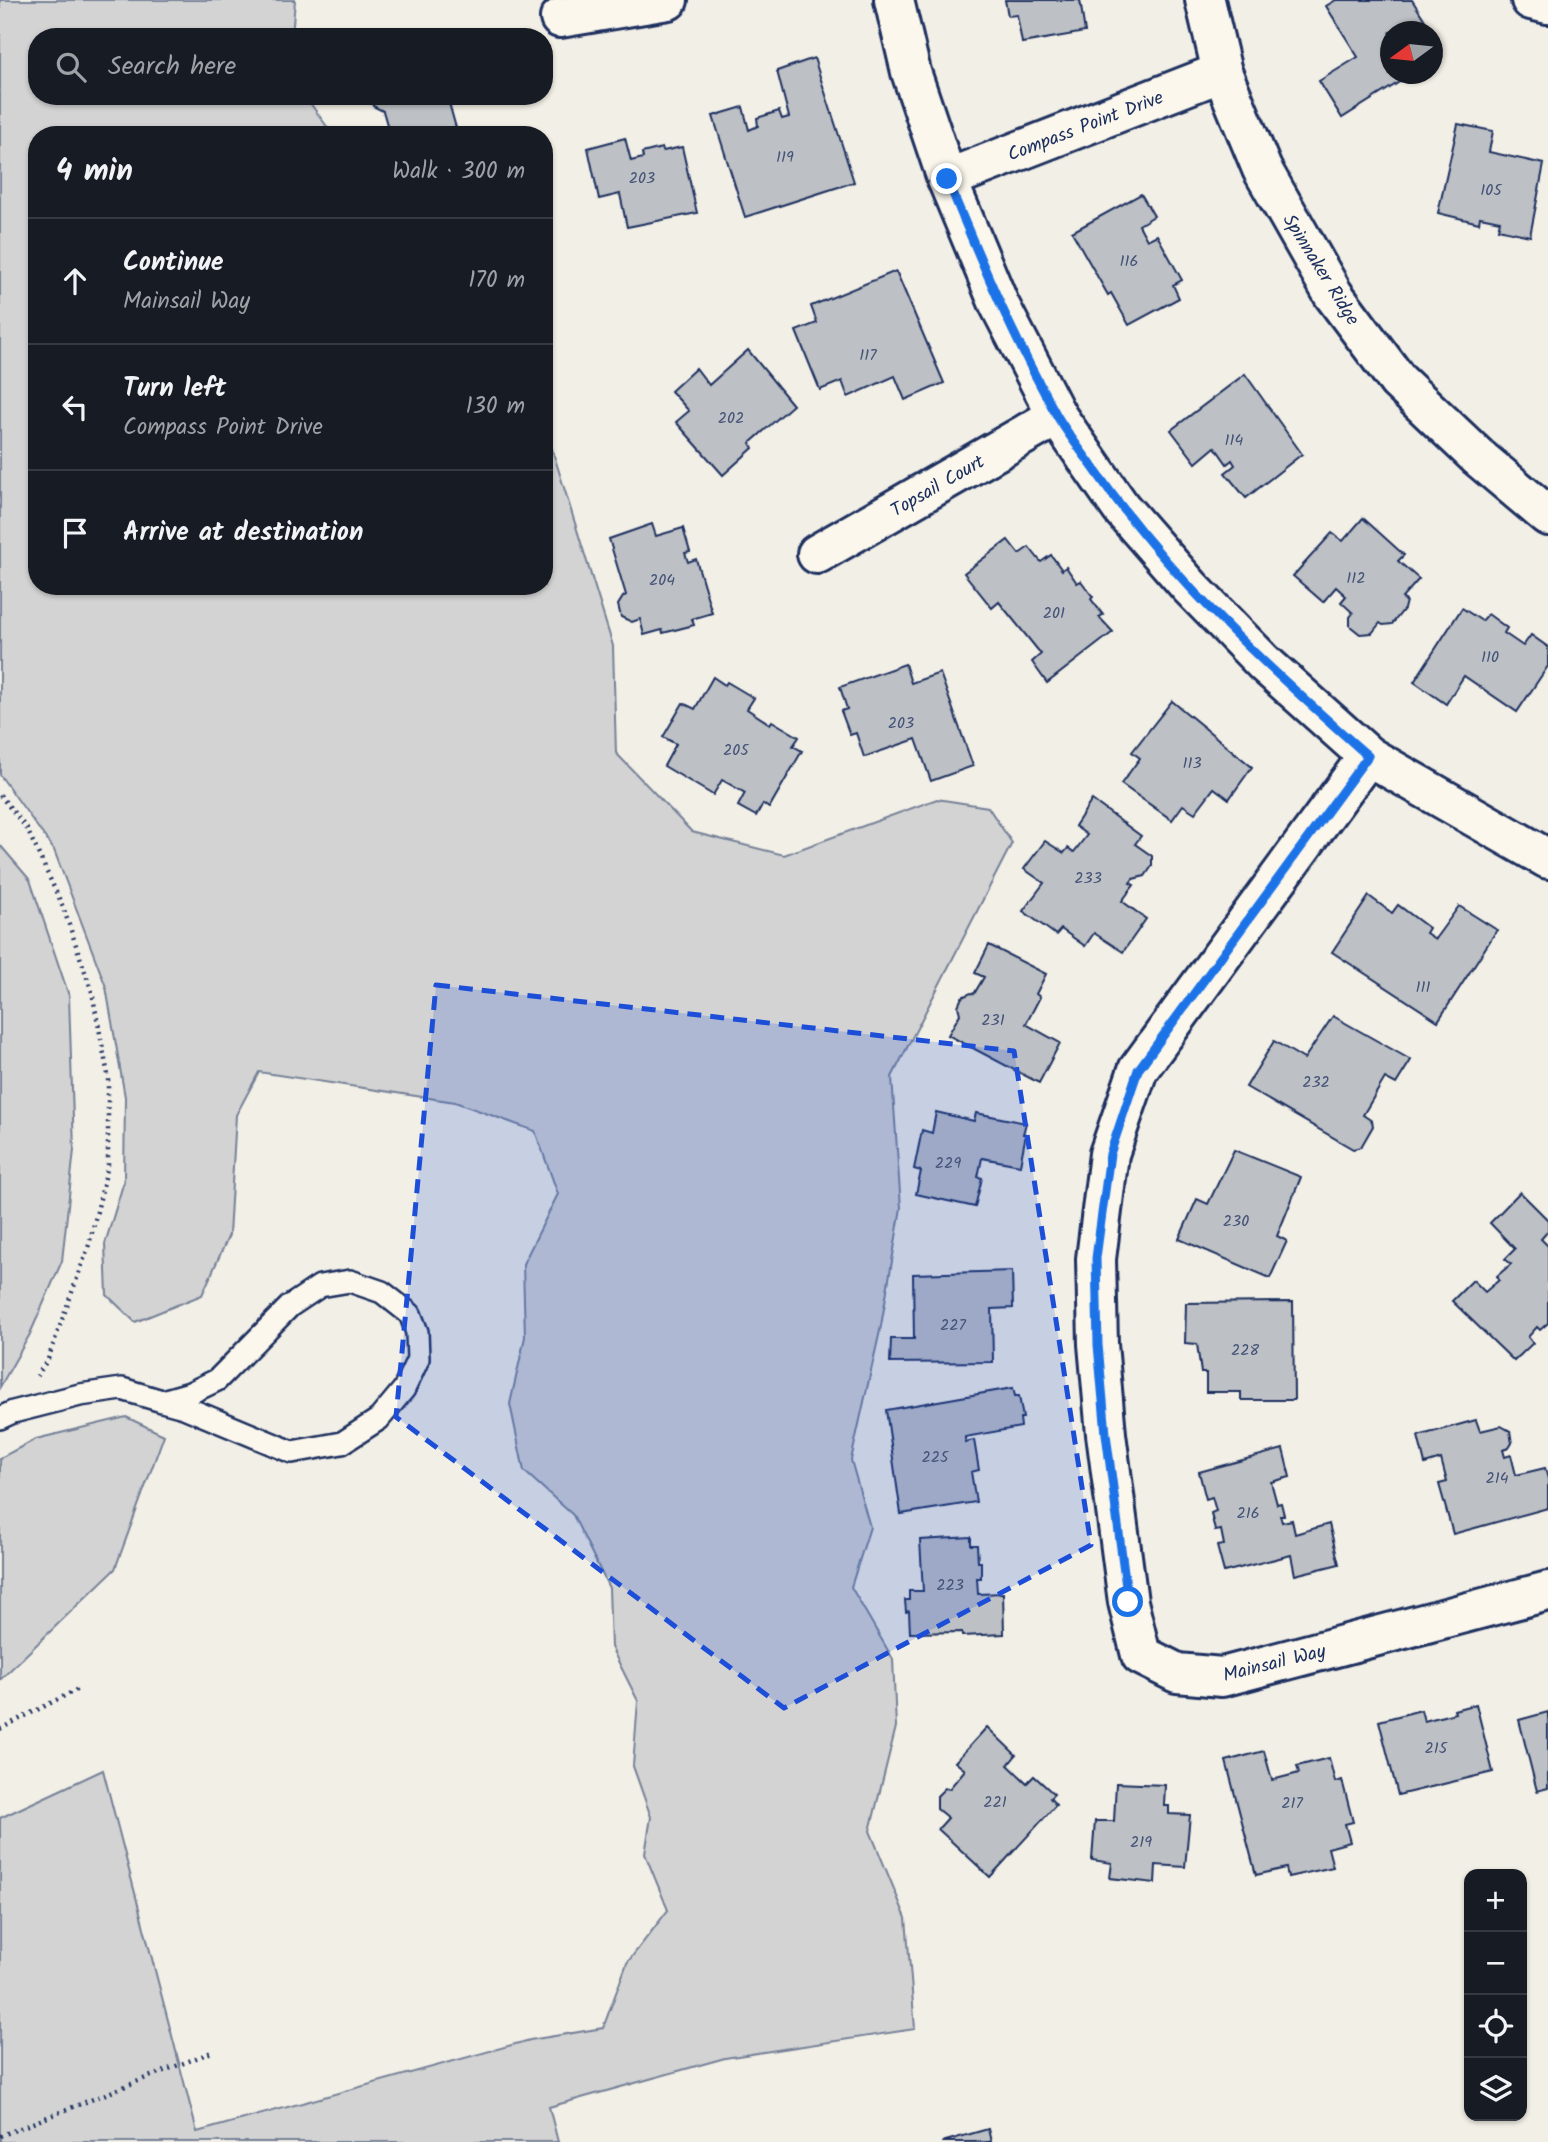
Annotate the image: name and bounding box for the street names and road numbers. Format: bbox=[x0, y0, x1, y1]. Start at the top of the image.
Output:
street label: Compass Point Drive bbox=[1003, 83, 1169, 170]
street label: Spinnaker Ridge bbox=[1274, 208, 1367, 332]
street label: Topsail Court bbox=[885, 447, 991, 526]
street label: Mainsail Way bbox=[1220, 1636, 1330, 1691]

